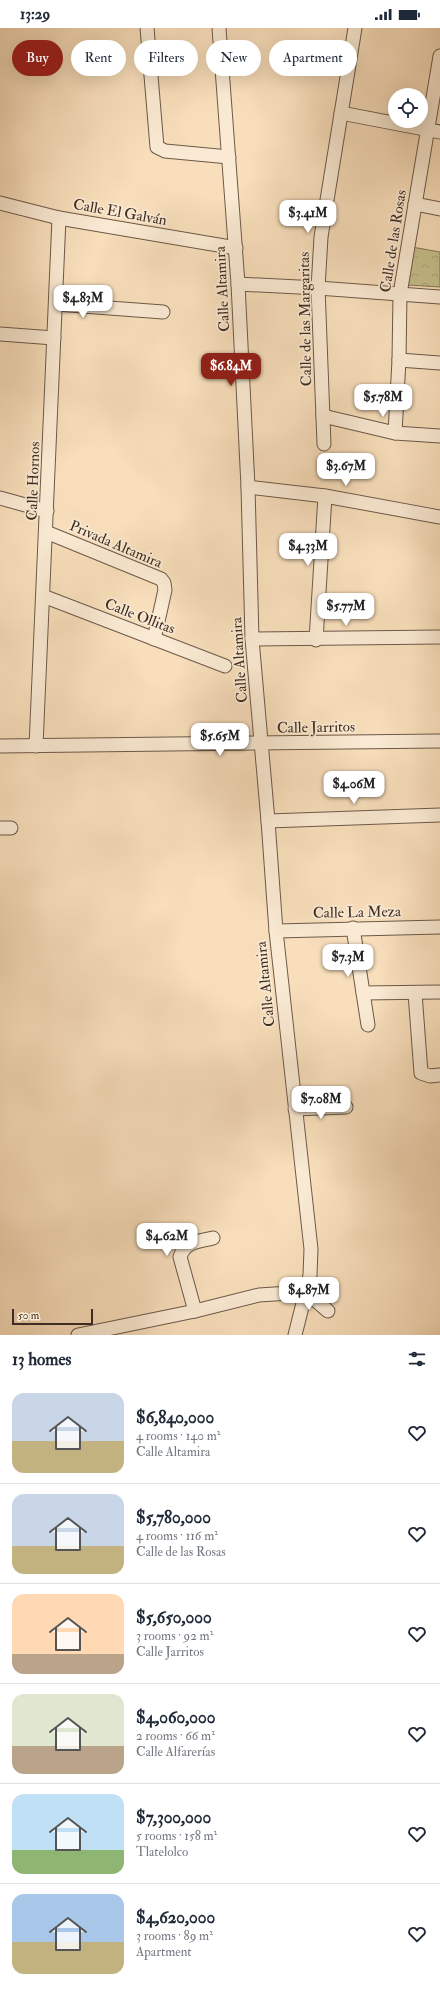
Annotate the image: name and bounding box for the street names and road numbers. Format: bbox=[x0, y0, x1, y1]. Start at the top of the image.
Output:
street label: Calle de las Rosas bbox=[376, 188, 411, 294]
street label: Calle El Galván bbox=[72, 195, 169, 230]
street label: Calle Altamira bbox=[211, 245, 234, 332]
street label: Calle de las Margaritas bbox=[295, 252, 316, 386]
street label: Calle Hornos bbox=[23, 441, 44, 521]
street label: Privada Altamira bbox=[66, 516, 166, 573]
street label: Calle Ollitas bbox=[102, 594, 178, 639]
street label: Calle Altamira bbox=[227, 616, 252, 703]
street label: Calle Jarritos bbox=[277, 717, 355, 739]
street label: Calle La Meza bbox=[313, 902, 402, 923]
street label: Calle Altamira bbox=[251, 939, 279, 1028]

